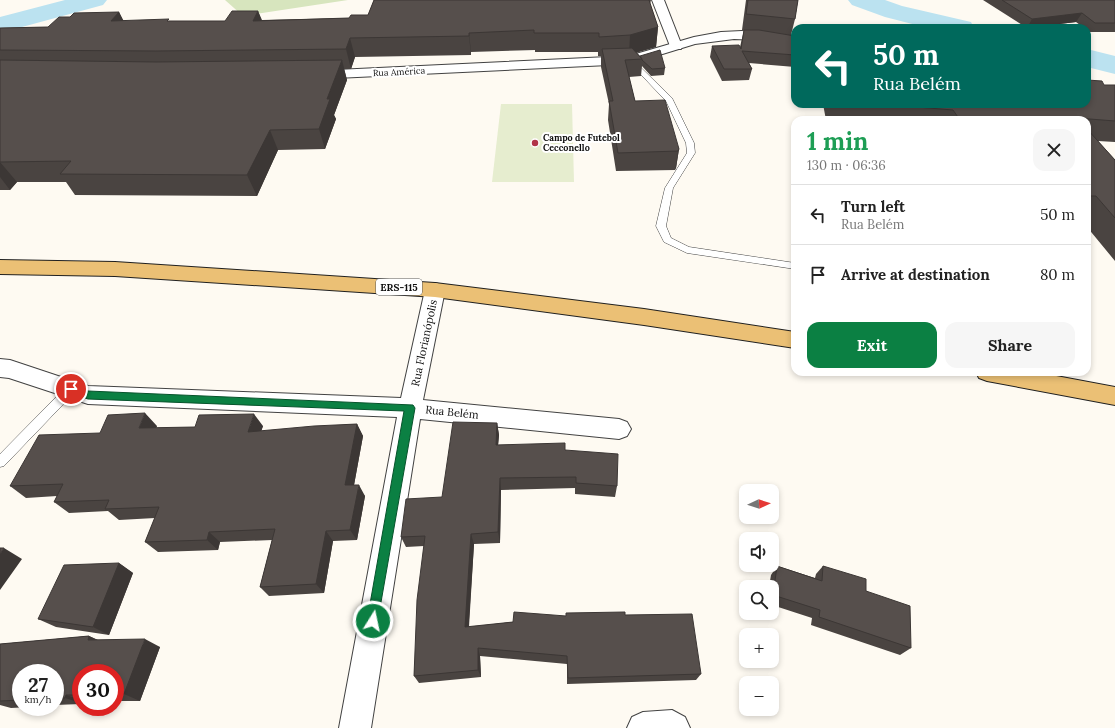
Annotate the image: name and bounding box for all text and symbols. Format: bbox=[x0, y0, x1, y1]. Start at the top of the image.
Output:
text: 50 m bbox=[873, 37, 939, 73]
icon: left bbox=[807, 40, 859, 92]
street label: Rua América bbox=[373, 65, 426, 78]
text: Rua Belém bbox=[873, 72, 961, 95]
text: 1 min bbox=[807, 126, 868, 157]
button: close bbox=[1033, 129, 1075, 171]
place label: Campo de Futebol Cecconello bbox=[543, 132, 620, 153]
marker: Campo de Futebol Cecconello bbox=[530, 138, 540, 148]
text: 130 m · 06:36 bbox=[807, 157, 886, 174]
text: Turn left bbox=[841, 197, 905, 216]
icon: left bbox=[807, 204, 829, 226]
text: 50 m bbox=[1040, 205, 1075, 224]
text: Rua Belém bbox=[841, 216, 904, 233]
icon: arrive bbox=[807, 264, 829, 286]
text: Arrive at destination bbox=[841, 265, 990, 284]
text: 80 m bbox=[1040, 265, 1075, 284]
road number: ERS-115 bbox=[376, 279, 422, 295]
street label: Rua Florianópolis bbox=[408, 298, 440, 388]
button: Exit bbox=[807, 322, 937, 368]
button: Share bbox=[945, 322, 1075, 368]
pin bbox=[54, 372, 88, 406]
icon: arrive bbox=[60, 378, 82, 400]
street label: Rua Belém bbox=[425, 402, 480, 422]
north arrow bbox=[739, 484, 779, 524]
map controls bbox=[739, 484, 779, 716]
button: sound bbox=[739, 532, 779, 572]
button: search bbox=[739, 580, 779, 620]
position arrow bbox=[352, 600, 394, 642]
button: + bbox=[739, 628, 779, 668]
speed limit sign: 30 bbox=[72, 664, 124, 716]
text: 27 bbox=[28, 672, 48, 697]
button: − bbox=[739, 676, 779, 716]
text: km/h bbox=[24, 693, 52, 706]

